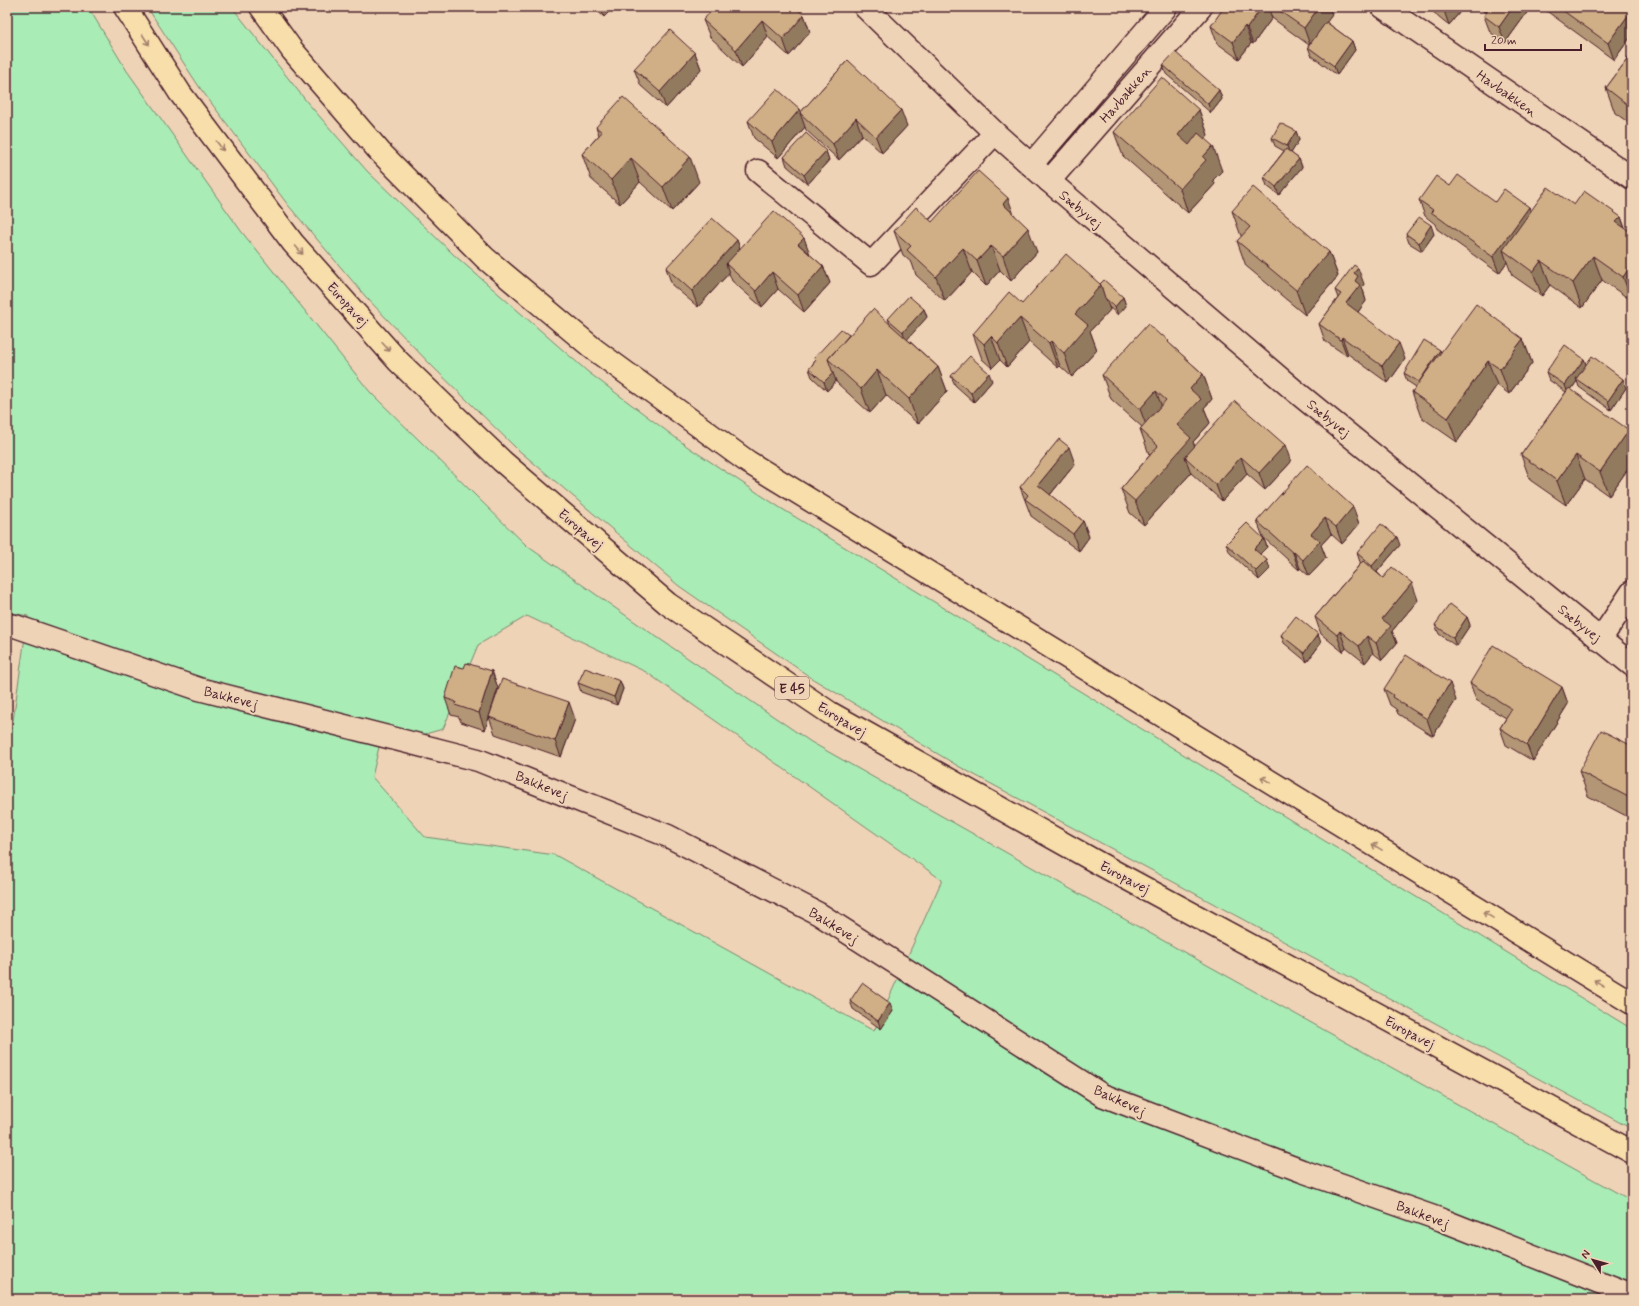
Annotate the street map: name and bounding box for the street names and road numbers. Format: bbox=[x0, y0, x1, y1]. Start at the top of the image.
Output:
street label: Havbakken bbox=[1096, 62, 1156, 127]
street label: Havbakken bbox=[1473, 66, 1540, 121]
street label: Sæbyvej bbox=[1055, 186, 1106, 233]
street label: Europavej bbox=[322, 279, 372, 331]
street label: Sæbyvej bbox=[1303, 396, 1354, 442]
street label: Europavej bbox=[554, 505, 607, 554]
street label: Sæbyvej bbox=[1554, 601, 1605, 647]
road number: E 45 bbox=[775, 677, 809, 699]
street label: Bakkevej bbox=[202, 683, 260, 713]
street label: Europavej bbox=[814, 698, 869, 742]
street label: Bakkevej bbox=[513, 767, 571, 805]
street label: Europavej bbox=[1096, 857, 1153, 899]
street label: Bakkevej bbox=[805, 904, 862, 948]
street label: Europavej bbox=[1381, 1012, 1438, 1054]
street label: Bakkevej bbox=[1091, 1081, 1149, 1120]
street label: Bakkevej bbox=[1394, 1197, 1452, 1233]

